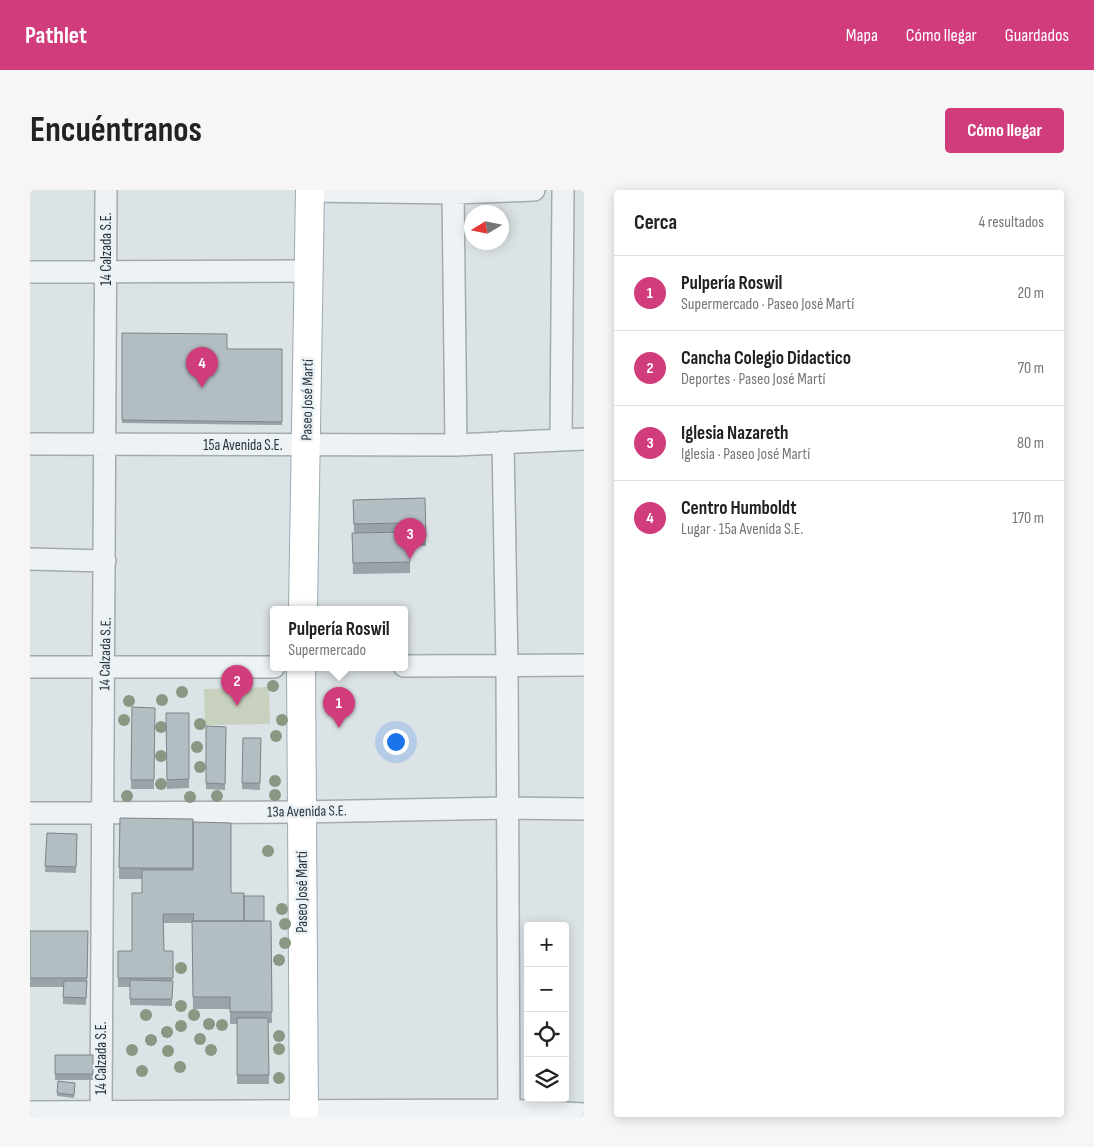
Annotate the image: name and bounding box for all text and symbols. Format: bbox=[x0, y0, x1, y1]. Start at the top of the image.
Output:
text: Pathlet bbox=[25, 21, 87, 50]
text: Mapa bbox=[846, 25, 878, 46]
text: Cómo llegar bbox=[906, 25, 977, 46]
text: Guardados bbox=[1005, 25, 1069, 46]
button: Cómo llegar bbox=[945, 108, 1064, 153]
text: Encuéntranos bbox=[30, 109, 202, 152]
north arrow bbox=[464, 205, 509, 250]
text: Cerca bbox=[634, 210, 677, 235]
street label: 14 Calzada S.E. bbox=[97, 212, 116, 286]
text: 4 resultados bbox=[979, 213, 1044, 232]
text: Pulpería Roswil bbox=[681, 272, 782, 295]
text: 1 bbox=[647, 284, 653, 303]
text: 20 m bbox=[1017, 284, 1044, 303]
text: Supermercado · Paseo José Martí bbox=[681, 295, 854, 314]
pin: 4 bbox=[186, 347, 218, 388]
text: Cancha Colegio Didactico bbox=[681, 347, 851, 370]
street label: Paseo José Martí bbox=[297, 359, 318, 441]
text: 2 bbox=[646, 359, 654, 378]
text: 70 m bbox=[1018, 359, 1044, 378]
text: Deportes · Paseo José Martí bbox=[681, 370, 826, 389]
text: Iglesia Nazareth bbox=[681, 422, 789, 445]
text: 3 bbox=[646, 434, 654, 453]
text: 80 m bbox=[1017, 434, 1044, 453]
street label: 15a Avenida S.E. bbox=[203, 436, 283, 455]
text: Iglesia · Paseo José Martí bbox=[681, 445, 810, 464]
text: Centro Humboldt bbox=[681, 497, 796, 520]
text: 4 bbox=[646, 509, 654, 528]
text: 170 m bbox=[1012, 509, 1044, 528]
pin: 3 bbox=[394, 518, 426, 559]
text: Lugar · 15a Avenida S.E. bbox=[681, 520, 803, 539]
popup bbox=[270, 606, 408, 671]
street label: 14 Calzada S.E. bbox=[95, 617, 116, 691]
text: Pulpería Roswil bbox=[288, 618, 390, 641]
text: Supermercado bbox=[288, 641, 366, 660]
pin: 2 bbox=[221, 665, 253, 706]
pin: 1 bbox=[323, 687, 355, 728]
your location bbox=[383, 729, 409, 755]
street label: 13a Avenida S.E. bbox=[267, 801, 347, 822]
street label: Paseo José Martí bbox=[293, 851, 312, 933]
map controls bbox=[524, 922, 569, 1102]
button: + bbox=[524, 922, 569, 967]
button: − bbox=[524, 967, 569, 1012]
button: locate bbox=[524, 1012, 569, 1057]
street label: 14 Calzada S.E. bbox=[92, 1021, 111, 1095]
button: layers bbox=[524, 1057, 569, 1102]

